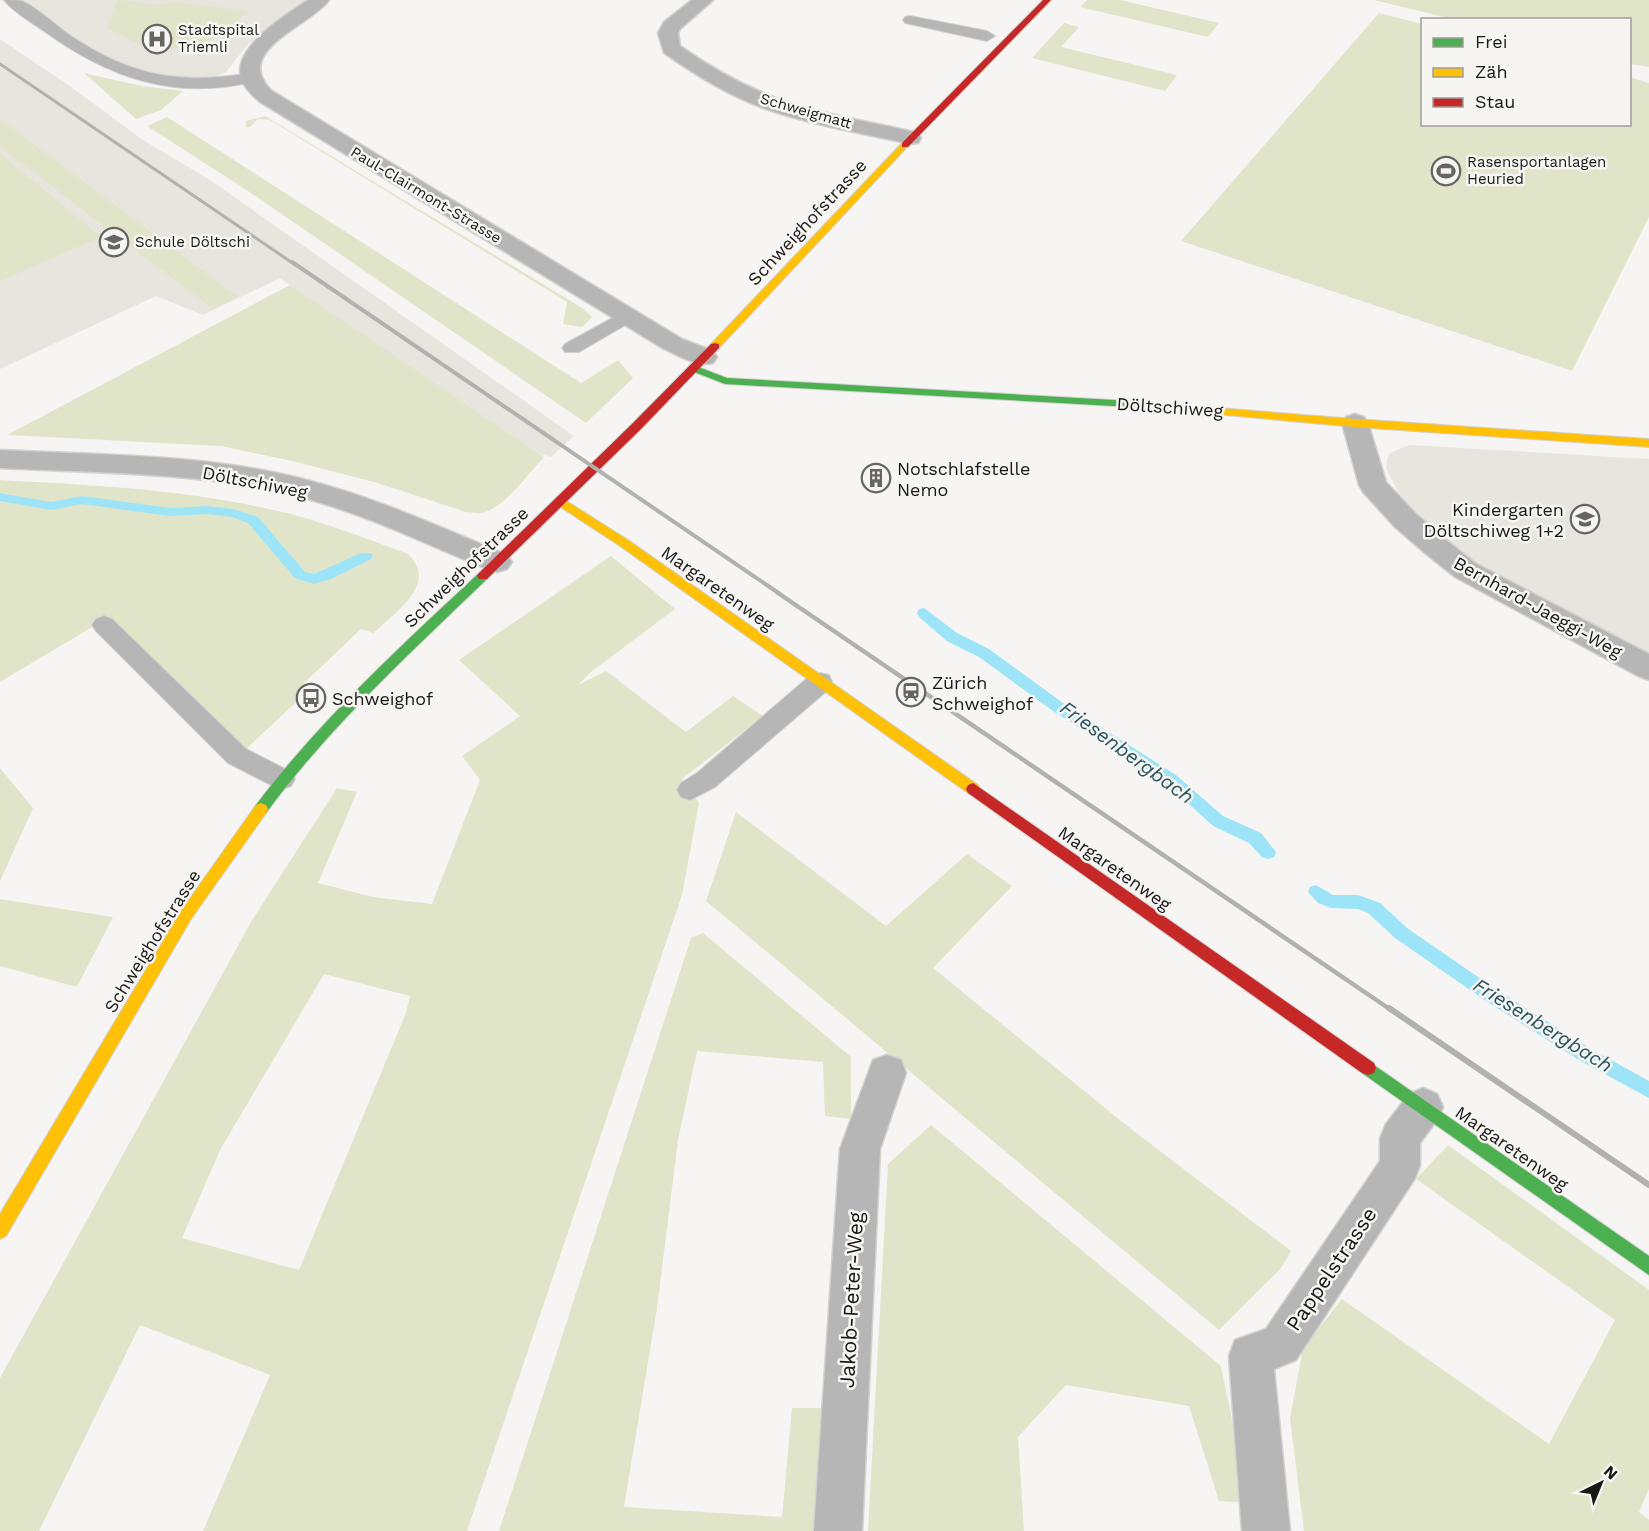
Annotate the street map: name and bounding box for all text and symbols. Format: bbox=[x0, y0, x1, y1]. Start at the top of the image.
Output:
legend bbox=[1421, 18, 1631, 126]
place label: Stadtspital Triemli bbox=[178, 21, 259, 56]
hospital icon: Stadtspital Triemli bbox=[141, 23, 173, 55]
text: Frei bbox=[1475, 31, 1507, 52]
text: Zäh bbox=[1475, 61, 1508, 82]
street label: Schweigmatt bbox=[758, 89, 854, 133]
text: Stau bbox=[1475, 91, 1515, 112]
street label: Paul-Clairmont-Strasse bbox=[347, 143, 505, 247]
place label: Rasensportanlagen Heuried bbox=[1467, 153, 1606, 188]
street label: Schweighofstrasse bbox=[743, 155, 871, 289]
sports icon: Rasensportanlagen Heuried bbox=[1430, 155, 1462, 187]
school or university icon: Schule Döltschi bbox=[98, 226, 130, 258]
place label: Schule Döltschi bbox=[135, 233, 250, 251]
street label: Döltschiweg bbox=[1116, 393, 1224, 421]
place label: Notschlafstelle Nemo bbox=[897, 458, 1030, 500]
street label: Döltschiweg bbox=[201, 462, 310, 503]
building icon: Notschlafstelle Nemo bbox=[860, 462, 892, 494]
place label: Kindergarten Döltschiweg 1+2 bbox=[1423, 499, 1564, 541]
street label: Schweighofstrasse bbox=[399, 502, 533, 632]
school or university icon: Kindergarten Döltschiweg 1+2 bbox=[1569, 503, 1601, 535]
street label: Margaretenweg bbox=[658, 541, 779, 635]
street label: Bernhard-Jaeggi-Weg bbox=[1450, 552, 1626, 662]
place label: Zürich Schweighof bbox=[932, 672, 1033, 714]
station icon: Zürich Schweighof bbox=[895, 676, 927, 708]
bus stop icon: Schweighof bbox=[295, 682, 327, 714]
place label: Schweighof bbox=[332, 688, 433, 709]
water label: Friesenbergbach bbox=[1055, 695, 1199, 809]
street label: Margaretenweg bbox=[1055, 821, 1176, 915]
street label: Schweighofstrasse bbox=[99, 866, 205, 1016]
water label: Friesenbergbach bbox=[1469, 973, 1617, 1077]
street label: Margaretenweg bbox=[1452, 1101, 1573, 1195]
street label: Pappelstrasse bbox=[1280, 1202, 1382, 1336]
street label: Jakob-Peter-Weg bbox=[834, 1210, 868, 1389]
north arrow bbox=[1571, 1453, 1631, 1513]
text: N bbox=[1600, 1461, 1622, 1483]

